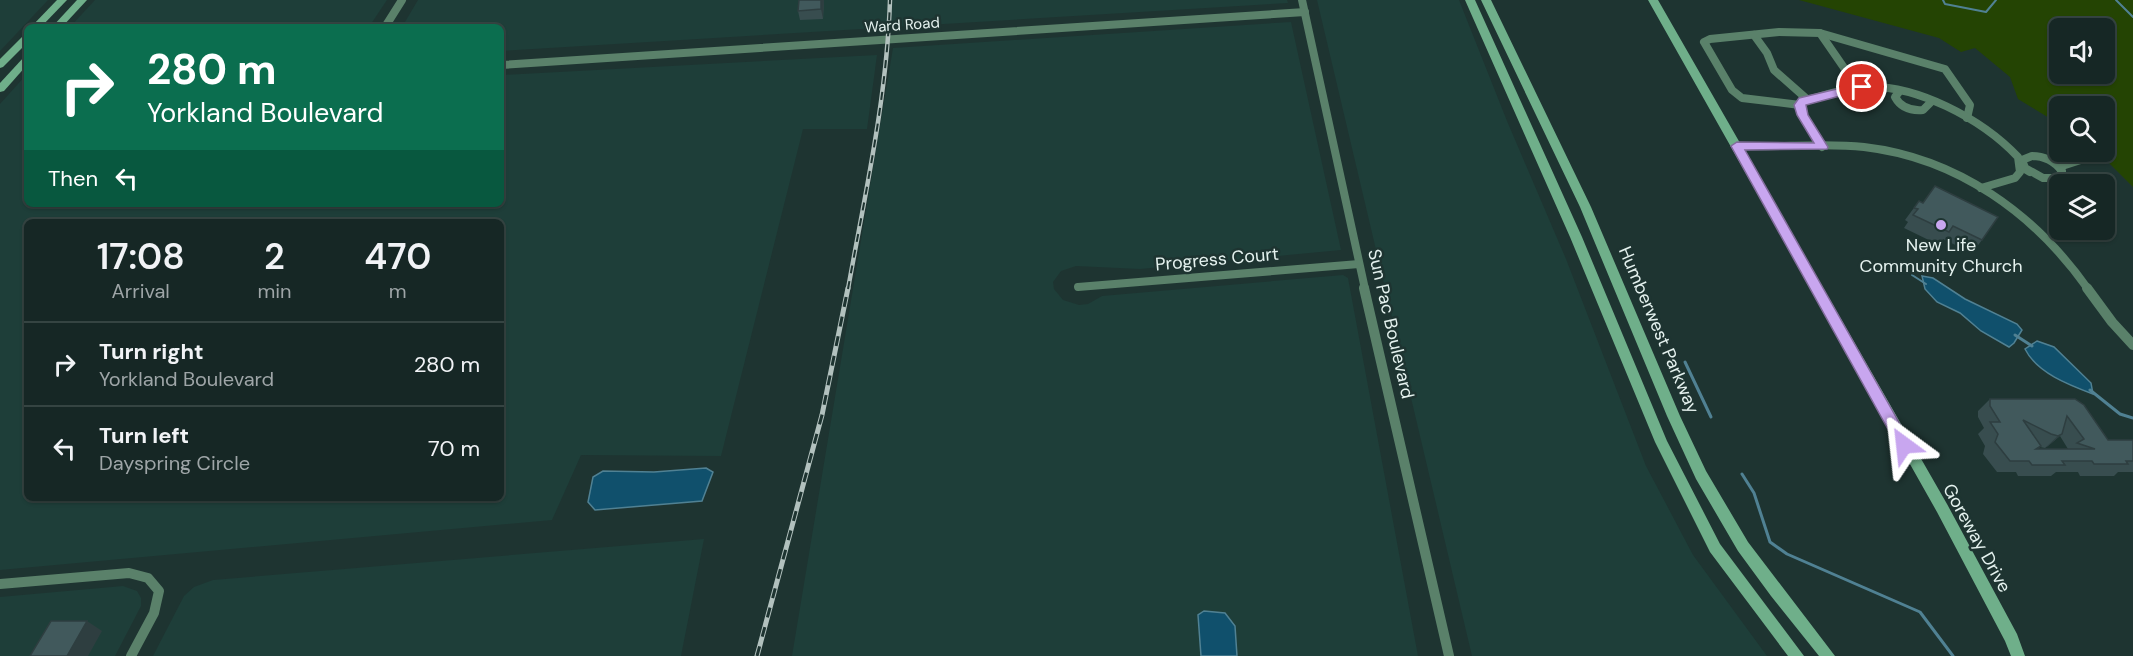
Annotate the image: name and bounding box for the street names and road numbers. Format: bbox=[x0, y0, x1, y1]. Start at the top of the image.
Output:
street label: Ward Road bbox=[864, 12, 940, 38]
street label: Progress Court bbox=[1154, 242, 1280, 276]
street label: Humberwest Parkway bbox=[1613, 243, 1705, 417]
street label: Sun Pac Boulevard bbox=[1362, 247, 1420, 401]
street label: Goreway Drive bbox=[1937, 479, 2017, 597]

